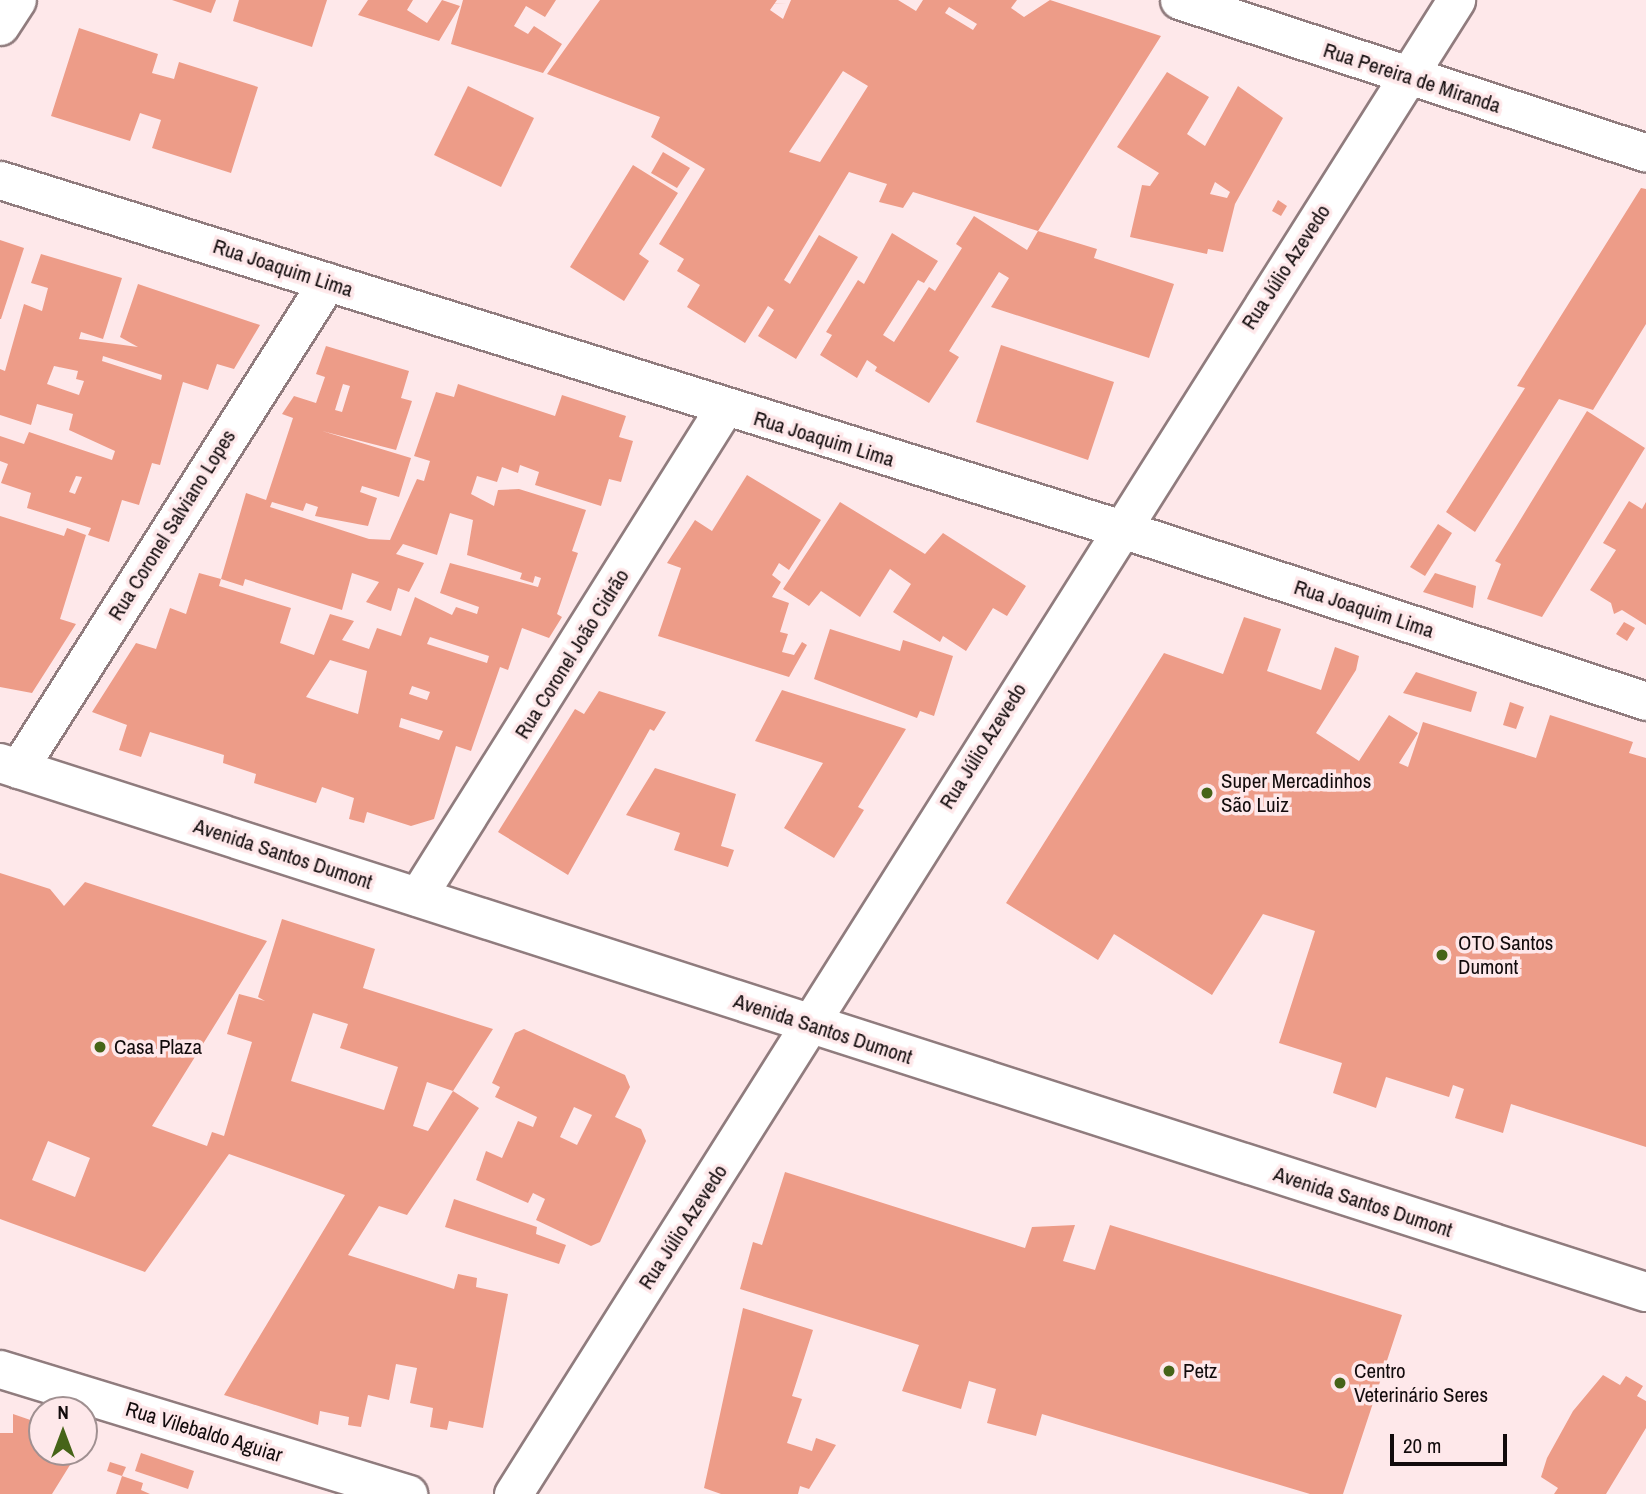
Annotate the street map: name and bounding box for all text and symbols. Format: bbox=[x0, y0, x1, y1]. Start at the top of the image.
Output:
street label: Rua Pereira de Miranda bbox=[1320, 37, 1504, 119]
street label: Rua Júlio Azevedo bbox=[1236, 200, 1336, 334]
street label: Rua Joaquim Lima bbox=[210, 234, 356, 302]
street label: Rua Joaquim Lima bbox=[751, 406, 897, 472]
street label: Rua Coronel Salviano Lopes bbox=[103, 425, 241, 625]
street label: Rua Coronel João Cidrão bbox=[510, 565, 634, 743]
street label: Rua Joaquim Lima bbox=[1291, 575, 1437, 643]
street label: Rua Júlio Azevedo bbox=[934, 678, 1032, 814]
place label: Super Mercadinhos São Luiz bbox=[1221, 768, 1371, 818]
marker: Super Mercadinhos São Luiz bbox=[1199, 785, 1215, 801]
street label: Avenida Santos Dumont bbox=[190, 813, 376, 895]
place label: OTO Santos Dumont bbox=[1458, 930, 1553, 980]
marker: OTO Santos Dumont bbox=[1432, 945, 1452, 965]
street label: Avenida Santos Dumont bbox=[730, 988, 916, 1070]
place label: Casa Plaza bbox=[114, 1034, 202, 1060]
marker: Casa Plaza bbox=[92, 1039, 108, 1055]
street label: Rua Júlio Azevedo bbox=[633, 1160, 733, 1294]
street label: Avenida Santos Dumont bbox=[1270, 1161, 1456, 1243]
place label: Petz bbox=[1183, 1358, 1217, 1384]
place label: Centro Veterinário Seres bbox=[1354, 1358, 1488, 1408]
marker: Petz bbox=[1161, 1363, 1177, 1379]
marker: Centro Veterinário Seres bbox=[1332, 1375, 1348, 1391]
north arrow bbox=[28, 1396, 98, 1466]
street label: Rua Vilebaldo Aguiar bbox=[122, 1396, 286, 1468]
text: N bbox=[57, 1399, 69, 1425]
scale bar bbox=[1394, 1420, 1511, 1464]
text: 20 m bbox=[1403, 1431, 1441, 1460]

